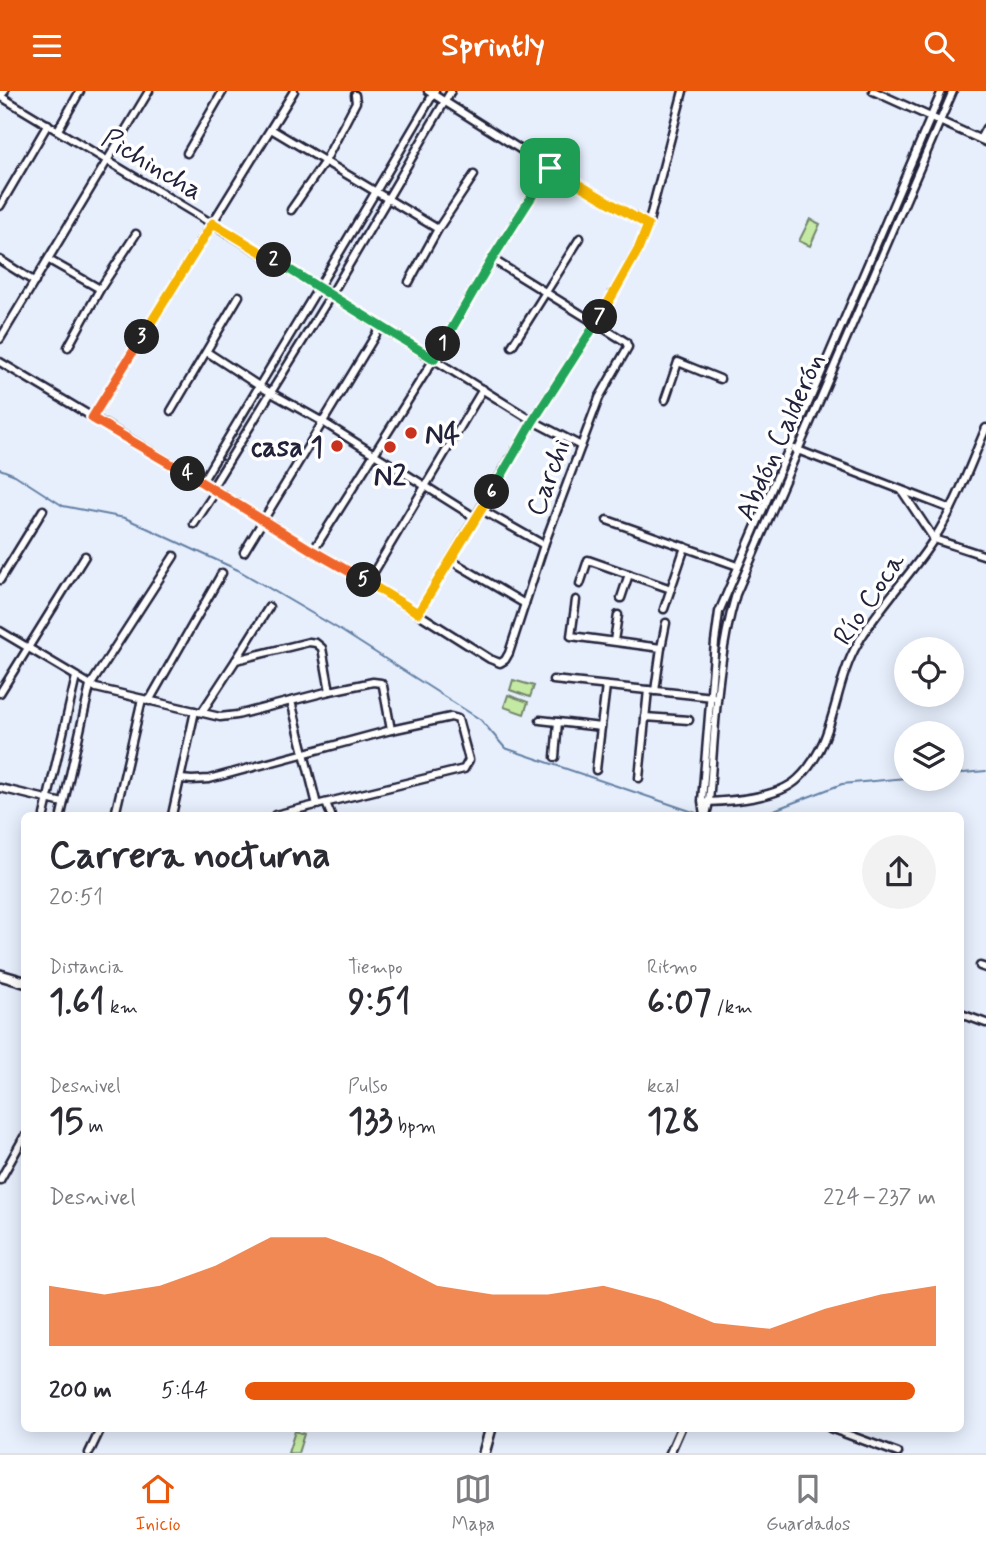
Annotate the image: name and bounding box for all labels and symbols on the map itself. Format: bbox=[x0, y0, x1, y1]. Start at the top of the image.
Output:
street label: Pichincha bbox=[94, 120, 209, 210]
pin bbox=[520, 138, 580, 198]
pin: 2 bbox=[256, 243, 292, 277]
pin: 7 bbox=[582, 299, 618, 335]
pin: 3 bbox=[124, 320, 160, 355]
pin: 1 bbox=[426, 327, 460, 361]
street label: Abdón Calderón bbox=[728, 347, 835, 527]
place label: N4 bbox=[425, 417, 461, 454]
marker: N4 bbox=[403, 425, 419, 441]
place label: casa 1 bbox=[251, 430, 323, 467]
street label: Carchi bbox=[518, 434, 580, 522]
marker: casa 1 bbox=[329, 438, 345, 454]
marker: N2 bbox=[382, 439, 398, 455]
pin: 4 bbox=[170, 457, 206, 491]
place label: N2 bbox=[374, 459, 406, 496]
pin: 6 bbox=[475, 475, 510, 509]
street label: Río Coca bbox=[826, 546, 915, 653]
pin: 5 bbox=[346, 563, 382, 597]

